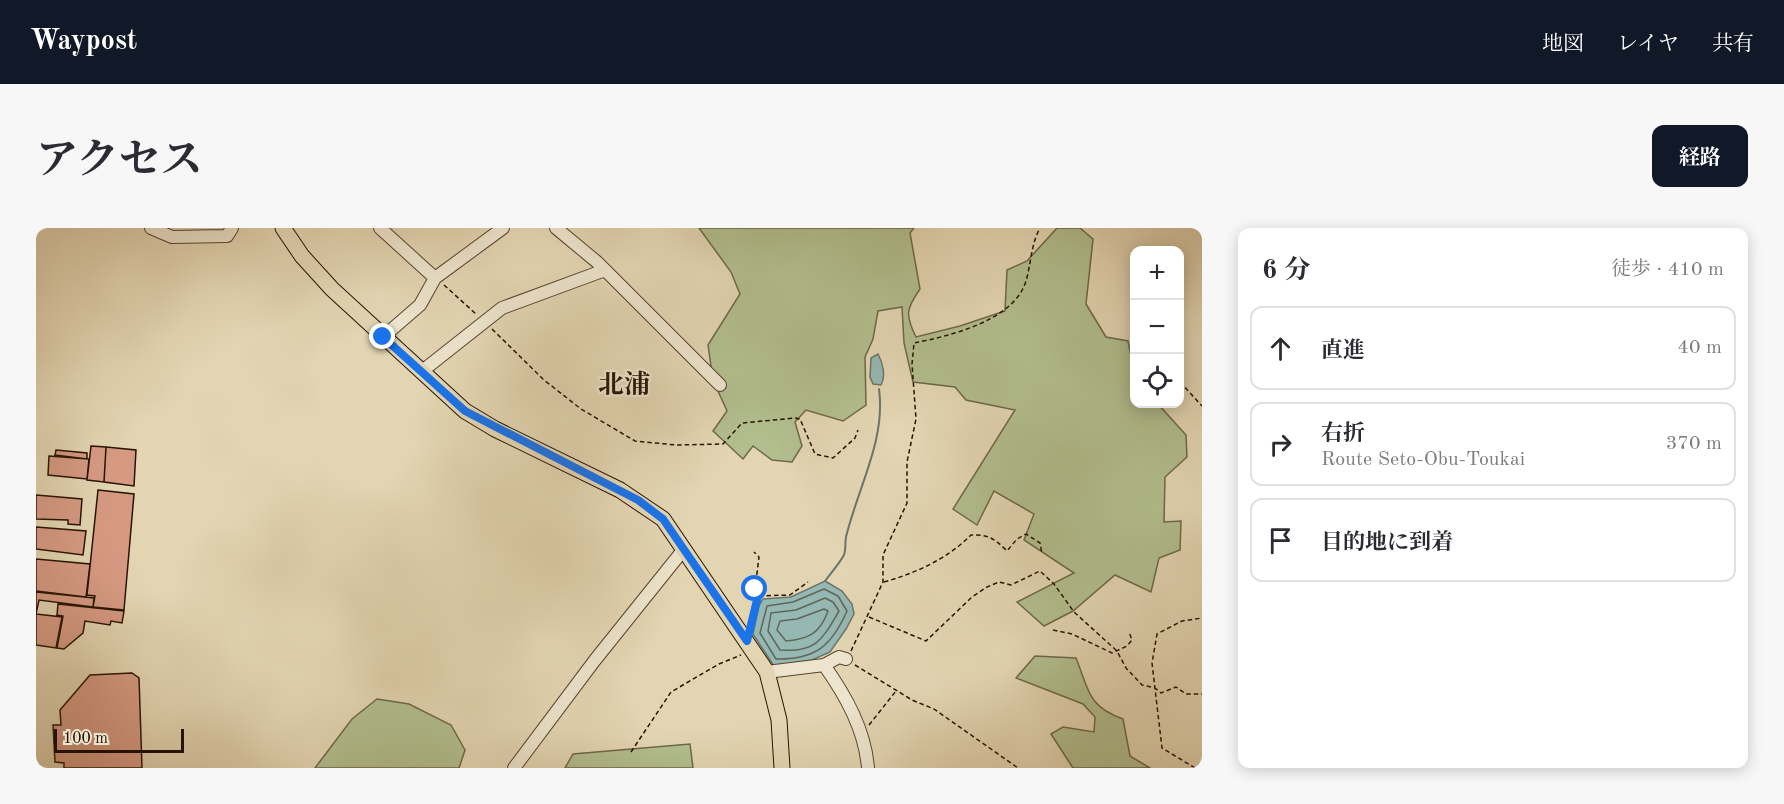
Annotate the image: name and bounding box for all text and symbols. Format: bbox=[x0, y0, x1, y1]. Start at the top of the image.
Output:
text: Waypost bbox=[30, 28, 137, 56]
text: 地図 bbox=[1542, 34, 1584, 55]
text: レイヤ bbox=[1617, 34, 1679, 55]
text: 共有 bbox=[1712, 34, 1754, 55]
button: 経路 bbox=[1652, 125, 1748, 187]
text: アクセス bbox=[36, 141, 203, 183]
map controls bbox=[1130, 246, 1184, 408]
button: + bbox=[1130, 246, 1184, 300]
text: 6 分 bbox=[1262, 258, 1310, 284]
text: 徒歩 · 410 m bbox=[1611, 260, 1724, 280]
button: − bbox=[1130, 300, 1184, 354]
route end bbox=[369, 323, 395, 349]
icon: ahead bbox=[1264, 332, 1297, 365]
text: 40 m bbox=[1677, 338, 1722, 358]
text: 直進 bbox=[1321, 340, 1365, 362]
button: locate bbox=[1130, 354, 1184, 408]
district label: 北浦 bbox=[598, 370, 650, 399]
text: 右折 bbox=[1321, 423, 1365, 445]
icon: right bbox=[1264, 428, 1297, 461]
text: 370 m bbox=[1666, 434, 1722, 454]
text: Route Seto-Obu-Toukai bbox=[1321, 450, 1525, 470]
icon: arrive bbox=[1264, 524, 1297, 557]
text: 目的地に到着 bbox=[1321, 532, 1453, 554]
route start bbox=[741, 575, 767, 601]
scale bar bbox=[54, 726, 184, 754]
text: 100 m bbox=[63, 731, 108, 747]

